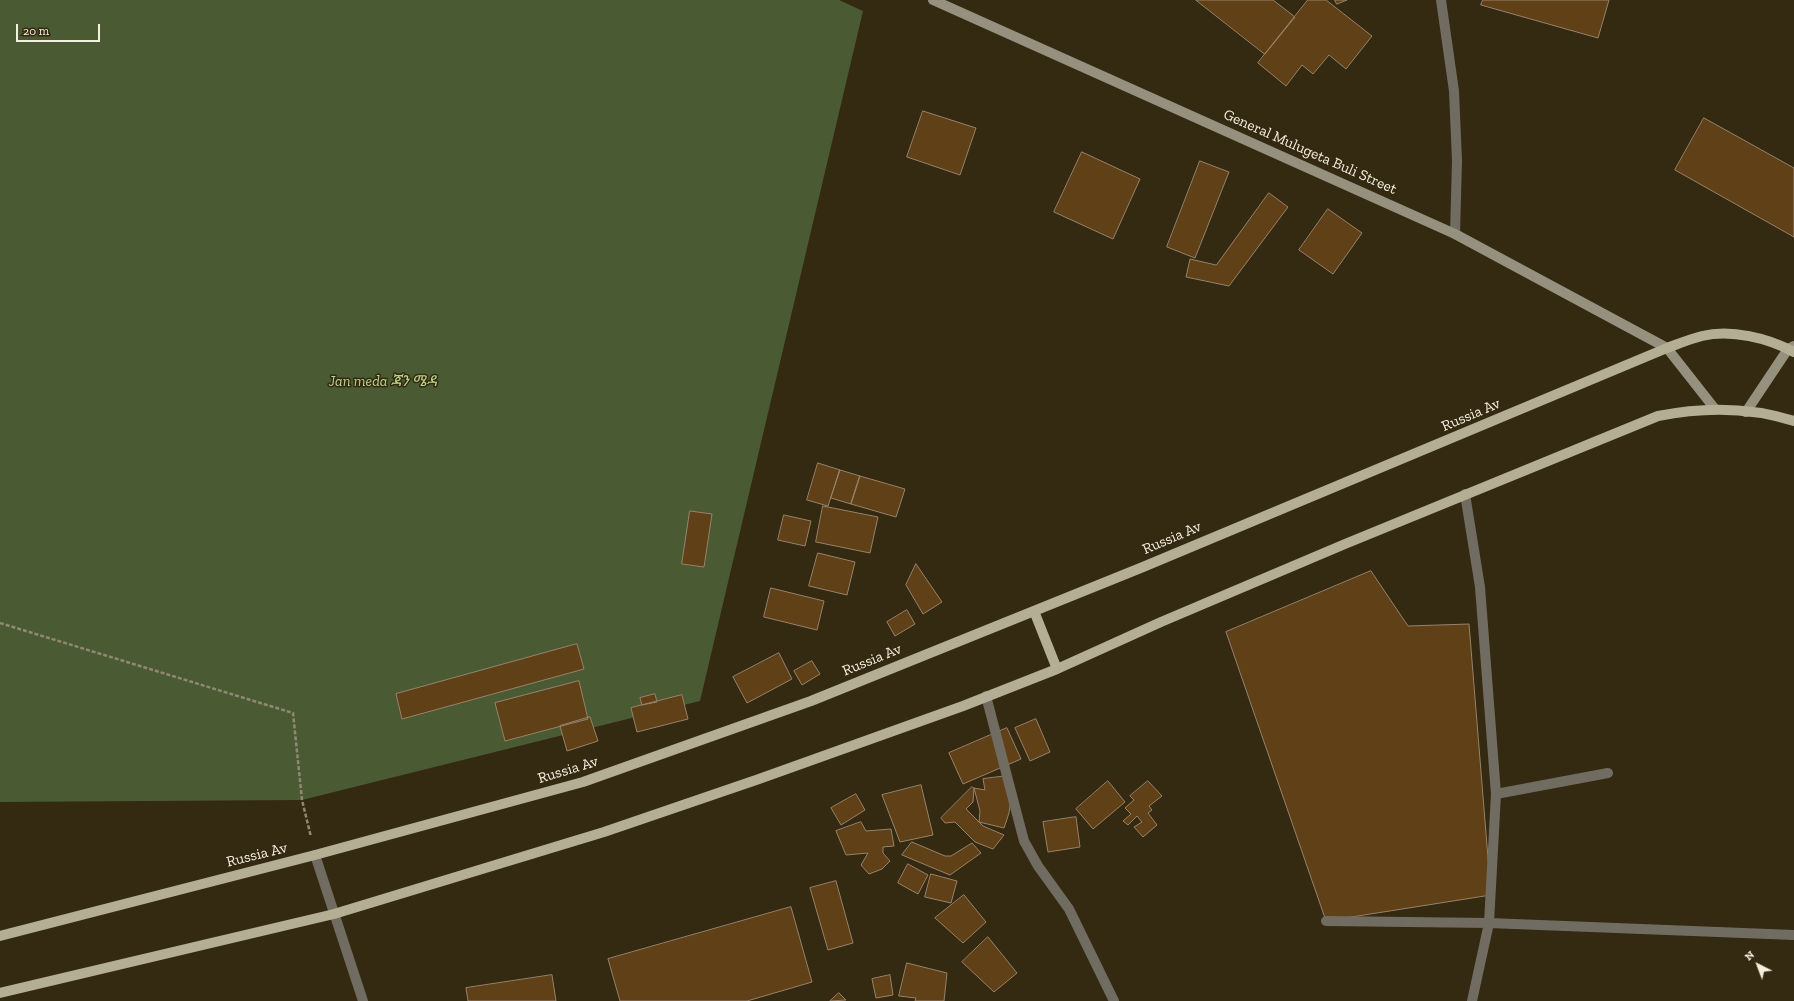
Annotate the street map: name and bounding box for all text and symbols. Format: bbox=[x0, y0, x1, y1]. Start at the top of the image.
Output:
scale bar bbox=[18, 16, 102, 42]
text: 20 m bbox=[23, 24, 49, 38]
street label: General Mulugeta Buli Street bbox=[1221, 106, 1399, 198]
park label: Jan meda ጃን ሜዳ bbox=[329, 373, 437, 391]
street label: Russia Av bbox=[1439, 395, 1503, 435]
street label: Russia Av bbox=[1140, 518, 1204, 558]
street label: Russia Av bbox=[840, 640, 904, 680]
street label: Russia Av bbox=[536, 752, 600, 788]
street label: Russia Av bbox=[225, 839, 289, 871]
north arrow bbox=[1738, 945, 1778, 985]
text: N bbox=[1742, 948, 1757, 963]

